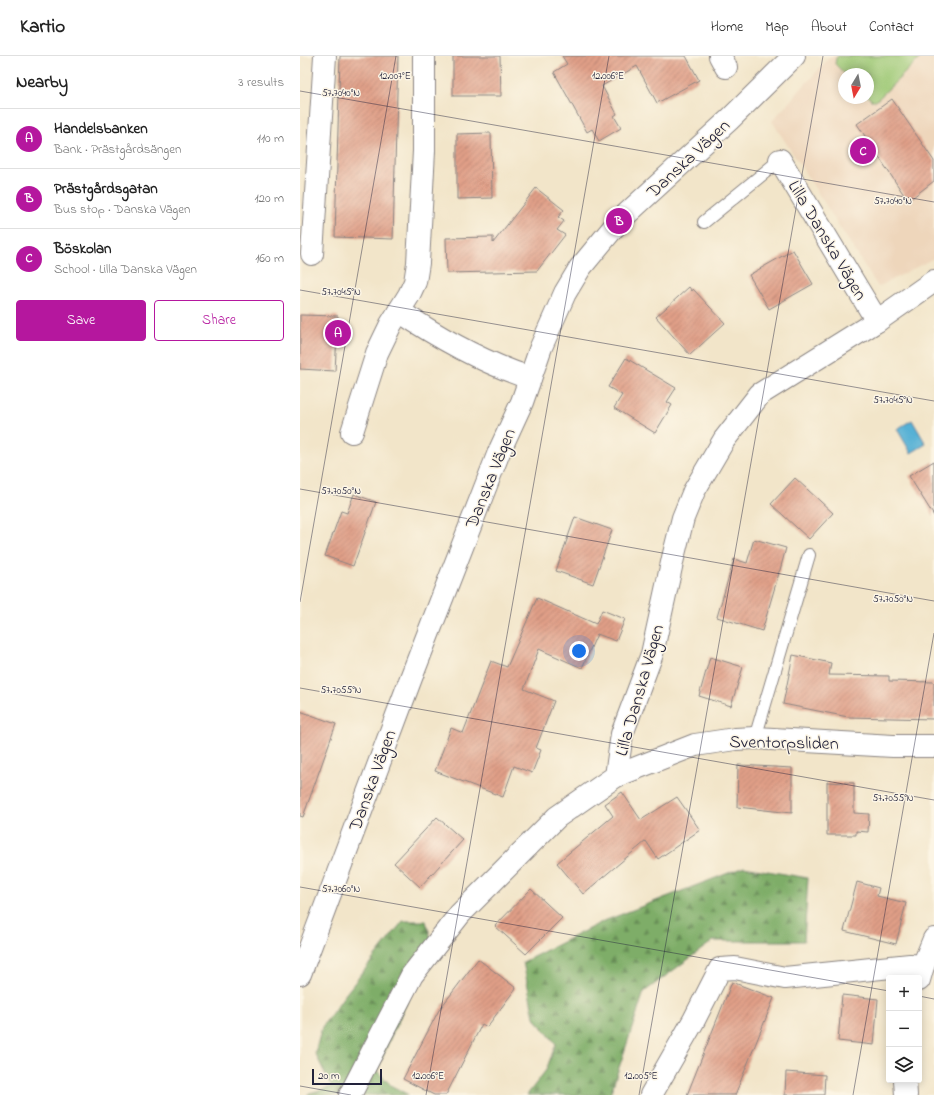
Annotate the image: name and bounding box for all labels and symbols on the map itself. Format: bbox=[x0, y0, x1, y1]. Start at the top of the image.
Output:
north arrow bbox=[838, 68, 874, 104]
text: 12.007°E bbox=[379, 69, 411, 84]
text: 12.006°E bbox=[592, 69, 624, 84]
text: 57.7040°N bbox=[322, 86, 360, 101]
street label: Danska Vägen bbox=[641, 114, 738, 206]
pin: C bbox=[850, 136, 876, 166]
street label: Lilla Danska Vägen bbox=[779, 176, 872, 307]
text: 57.7040°N bbox=[874, 194, 912, 209]
pin: B bbox=[606, 206, 632, 236]
text: 57.7045°N bbox=[321, 285, 361, 300]
pin: A bbox=[325, 318, 351, 348]
text: 57.7045°N bbox=[873, 393, 913, 408]
street label: Danska Vägen bbox=[460, 425, 525, 534]
text: 57.7050°N bbox=[321, 484, 361, 499]
text: 57.7050°N bbox=[873, 592, 913, 607]
street label: Lilla Danska Vägen bbox=[610, 622, 673, 760]
your location bbox=[569, 641, 589, 661]
text: 57.7055°N bbox=[320, 683, 362, 698]
street label: Danska Vägen bbox=[343, 726, 405, 836]
street label: Sventorpsliden bbox=[729, 730, 839, 758]
text: 57.7055°N bbox=[872, 791, 914, 806]
text: 57.7060°N bbox=[322, 882, 360, 897]
scale bar bbox=[312, 1067, 382, 1086]
text: 12.006°E bbox=[412, 1069, 444, 1084]
text: 12.005°E bbox=[624, 1069, 658, 1084]

